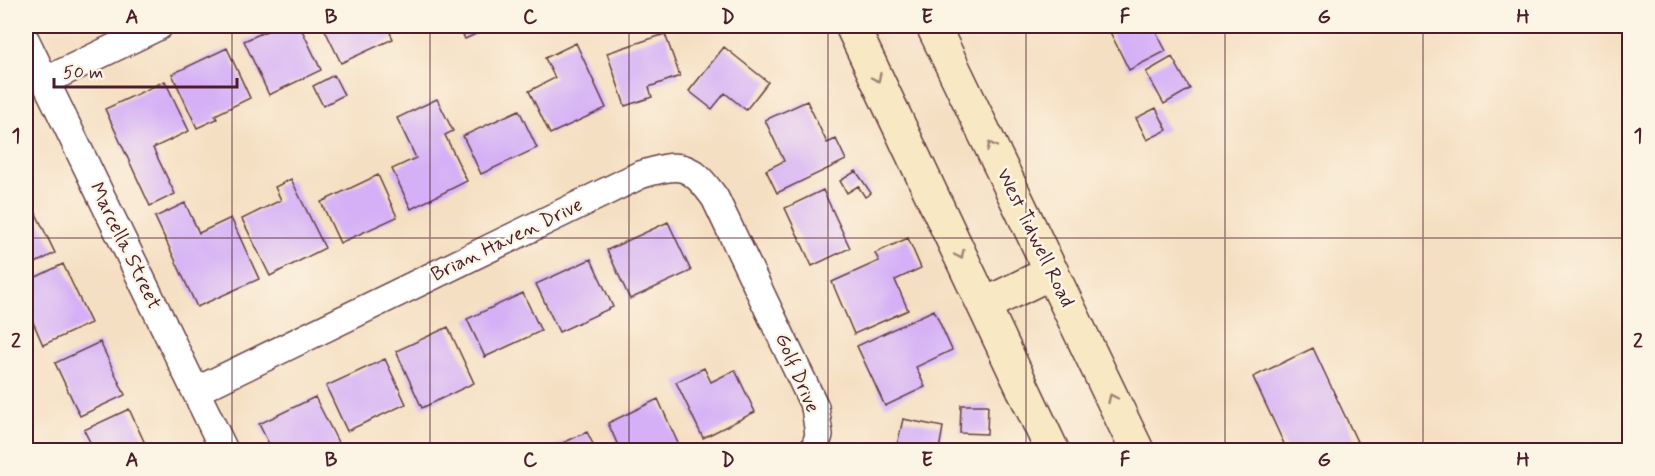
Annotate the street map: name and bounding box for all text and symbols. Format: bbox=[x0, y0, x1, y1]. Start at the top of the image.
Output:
text: A bbox=[125, 4, 139, 31]
text: B bbox=[325, 4, 338, 31]
text: C bbox=[523, 4, 538, 31]
text: D bbox=[721, 4, 735, 31]
text: E bbox=[921, 4, 933, 31]
text: F bbox=[1120, 4, 1131, 31]
text: G bbox=[1317, 4, 1331, 31]
text: H bbox=[1516, 4, 1530, 31]
scale bar bbox=[54, 51, 237, 89]
text: 50 m bbox=[63, 61, 103, 85]
one-way arrow bbox=[870, 72, 882, 83]
text: 1 bbox=[12, 123, 20, 150]
text: 1 bbox=[1634, 123, 1642, 150]
one-way arrow bbox=[987, 142, 999, 153]
street label: West Tidwell Road bbox=[990, 164, 1080, 312]
street label: Marcella Street bbox=[83, 178, 167, 314]
street label: Brian Haven Drive bbox=[427, 192, 587, 288]
one-way arrow bbox=[953, 248, 965, 259]
text: 2 bbox=[11, 328, 21, 355]
text: 2 bbox=[1633, 328, 1643, 355]
street label: Golf Drive bbox=[768, 329, 826, 417]
one-way arrow bbox=[1107, 393, 1119, 404]
text: A bbox=[125, 447, 139, 474]
text: B bbox=[325, 447, 338, 474]
text: C bbox=[523, 447, 538, 474]
text: D bbox=[721, 447, 735, 474]
text: E bbox=[921, 447, 933, 474]
text: F bbox=[1120, 447, 1131, 474]
text: G bbox=[1317, 447, 1331, 474]
text: H bbox=[1516, 447, 1530, 474]

